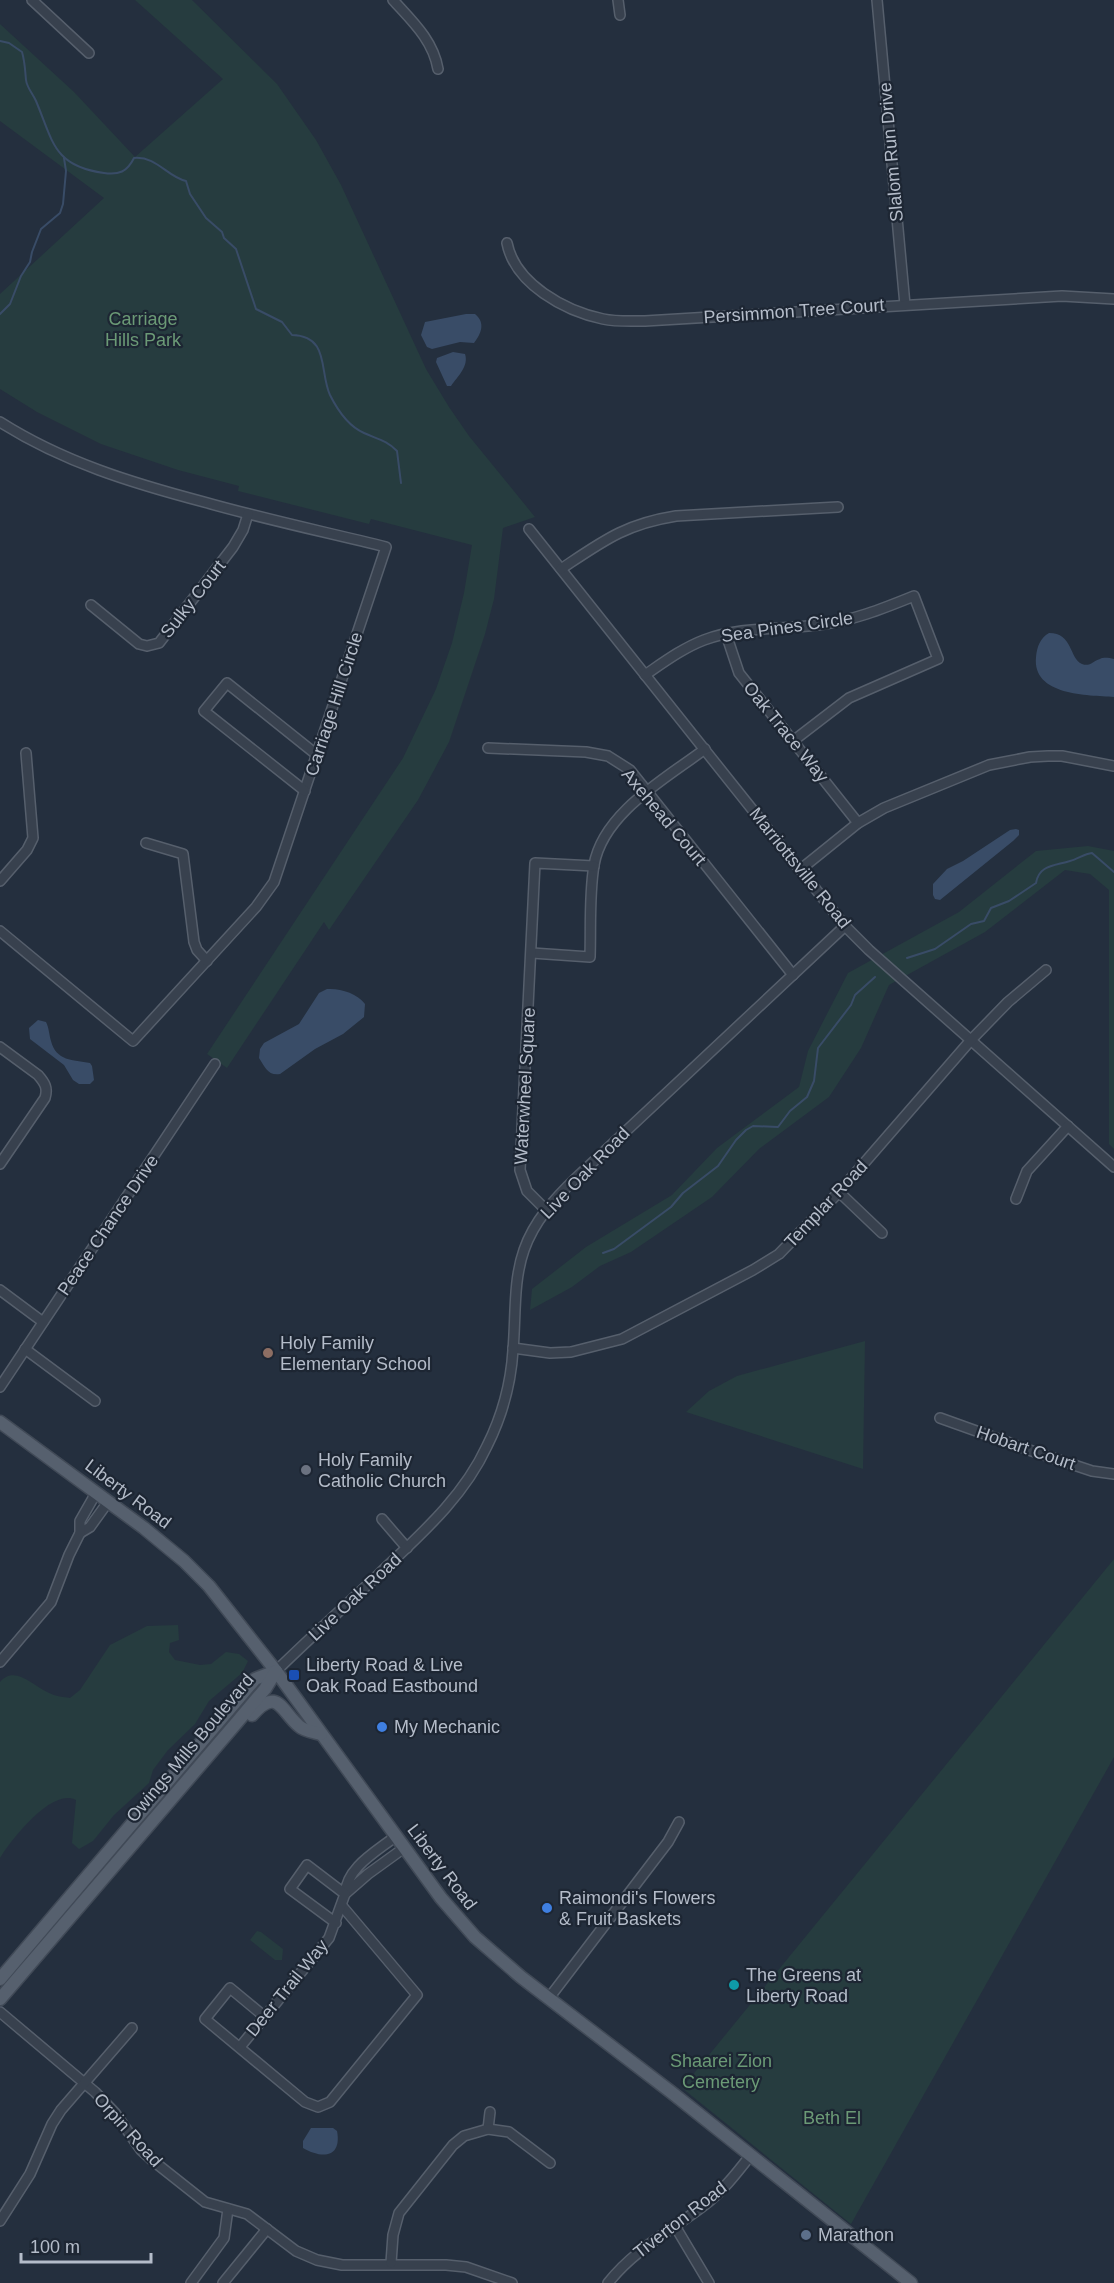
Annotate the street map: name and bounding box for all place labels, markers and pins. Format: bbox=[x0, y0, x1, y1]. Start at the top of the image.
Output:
place label: Holy Family Elementary School bbox=[280, 1333, 431, 1374]
marker: Holy Family Elementary School bbox=[261, 1346, 275, 1360]
place label: Holy Family Catholic Church bbox=[318, 1450, 446, 1491]
marker: Holy Family Catholic Church bbox=[299, 1463, 313, 1477]
place label: Liberty Road & Live Oak Road Eastbound bbox=[306, 1655, 478, 1696]
marker: Liberty Road & Live Oak Road Eastbound bbox=[287, 1668, 301, 1682]
place label: My Mechanic bbox=[394, 1717, 500, 1737]
marker: My Mechanic bbox=[375, 1720, 389, 1734]
place label: Raimondi's Flowers & Fruit Baskets bbox=[559, 1888, 715, 1929]
marker: Raimondi's Flowers & Fruit Baskets bbox=[540, 1901, 554, 1915]
place label: The Greens at Liberty Road bbox=[746, 1965, 861, 2006]
marker: The Greens at Liberty Road bbox=[727, 1978, 741, 1992]
place label: Marathon bbox=[818, 2225, 894, 2245]
marker: Marathon bbox=[799, 2228, 813, 2242]

